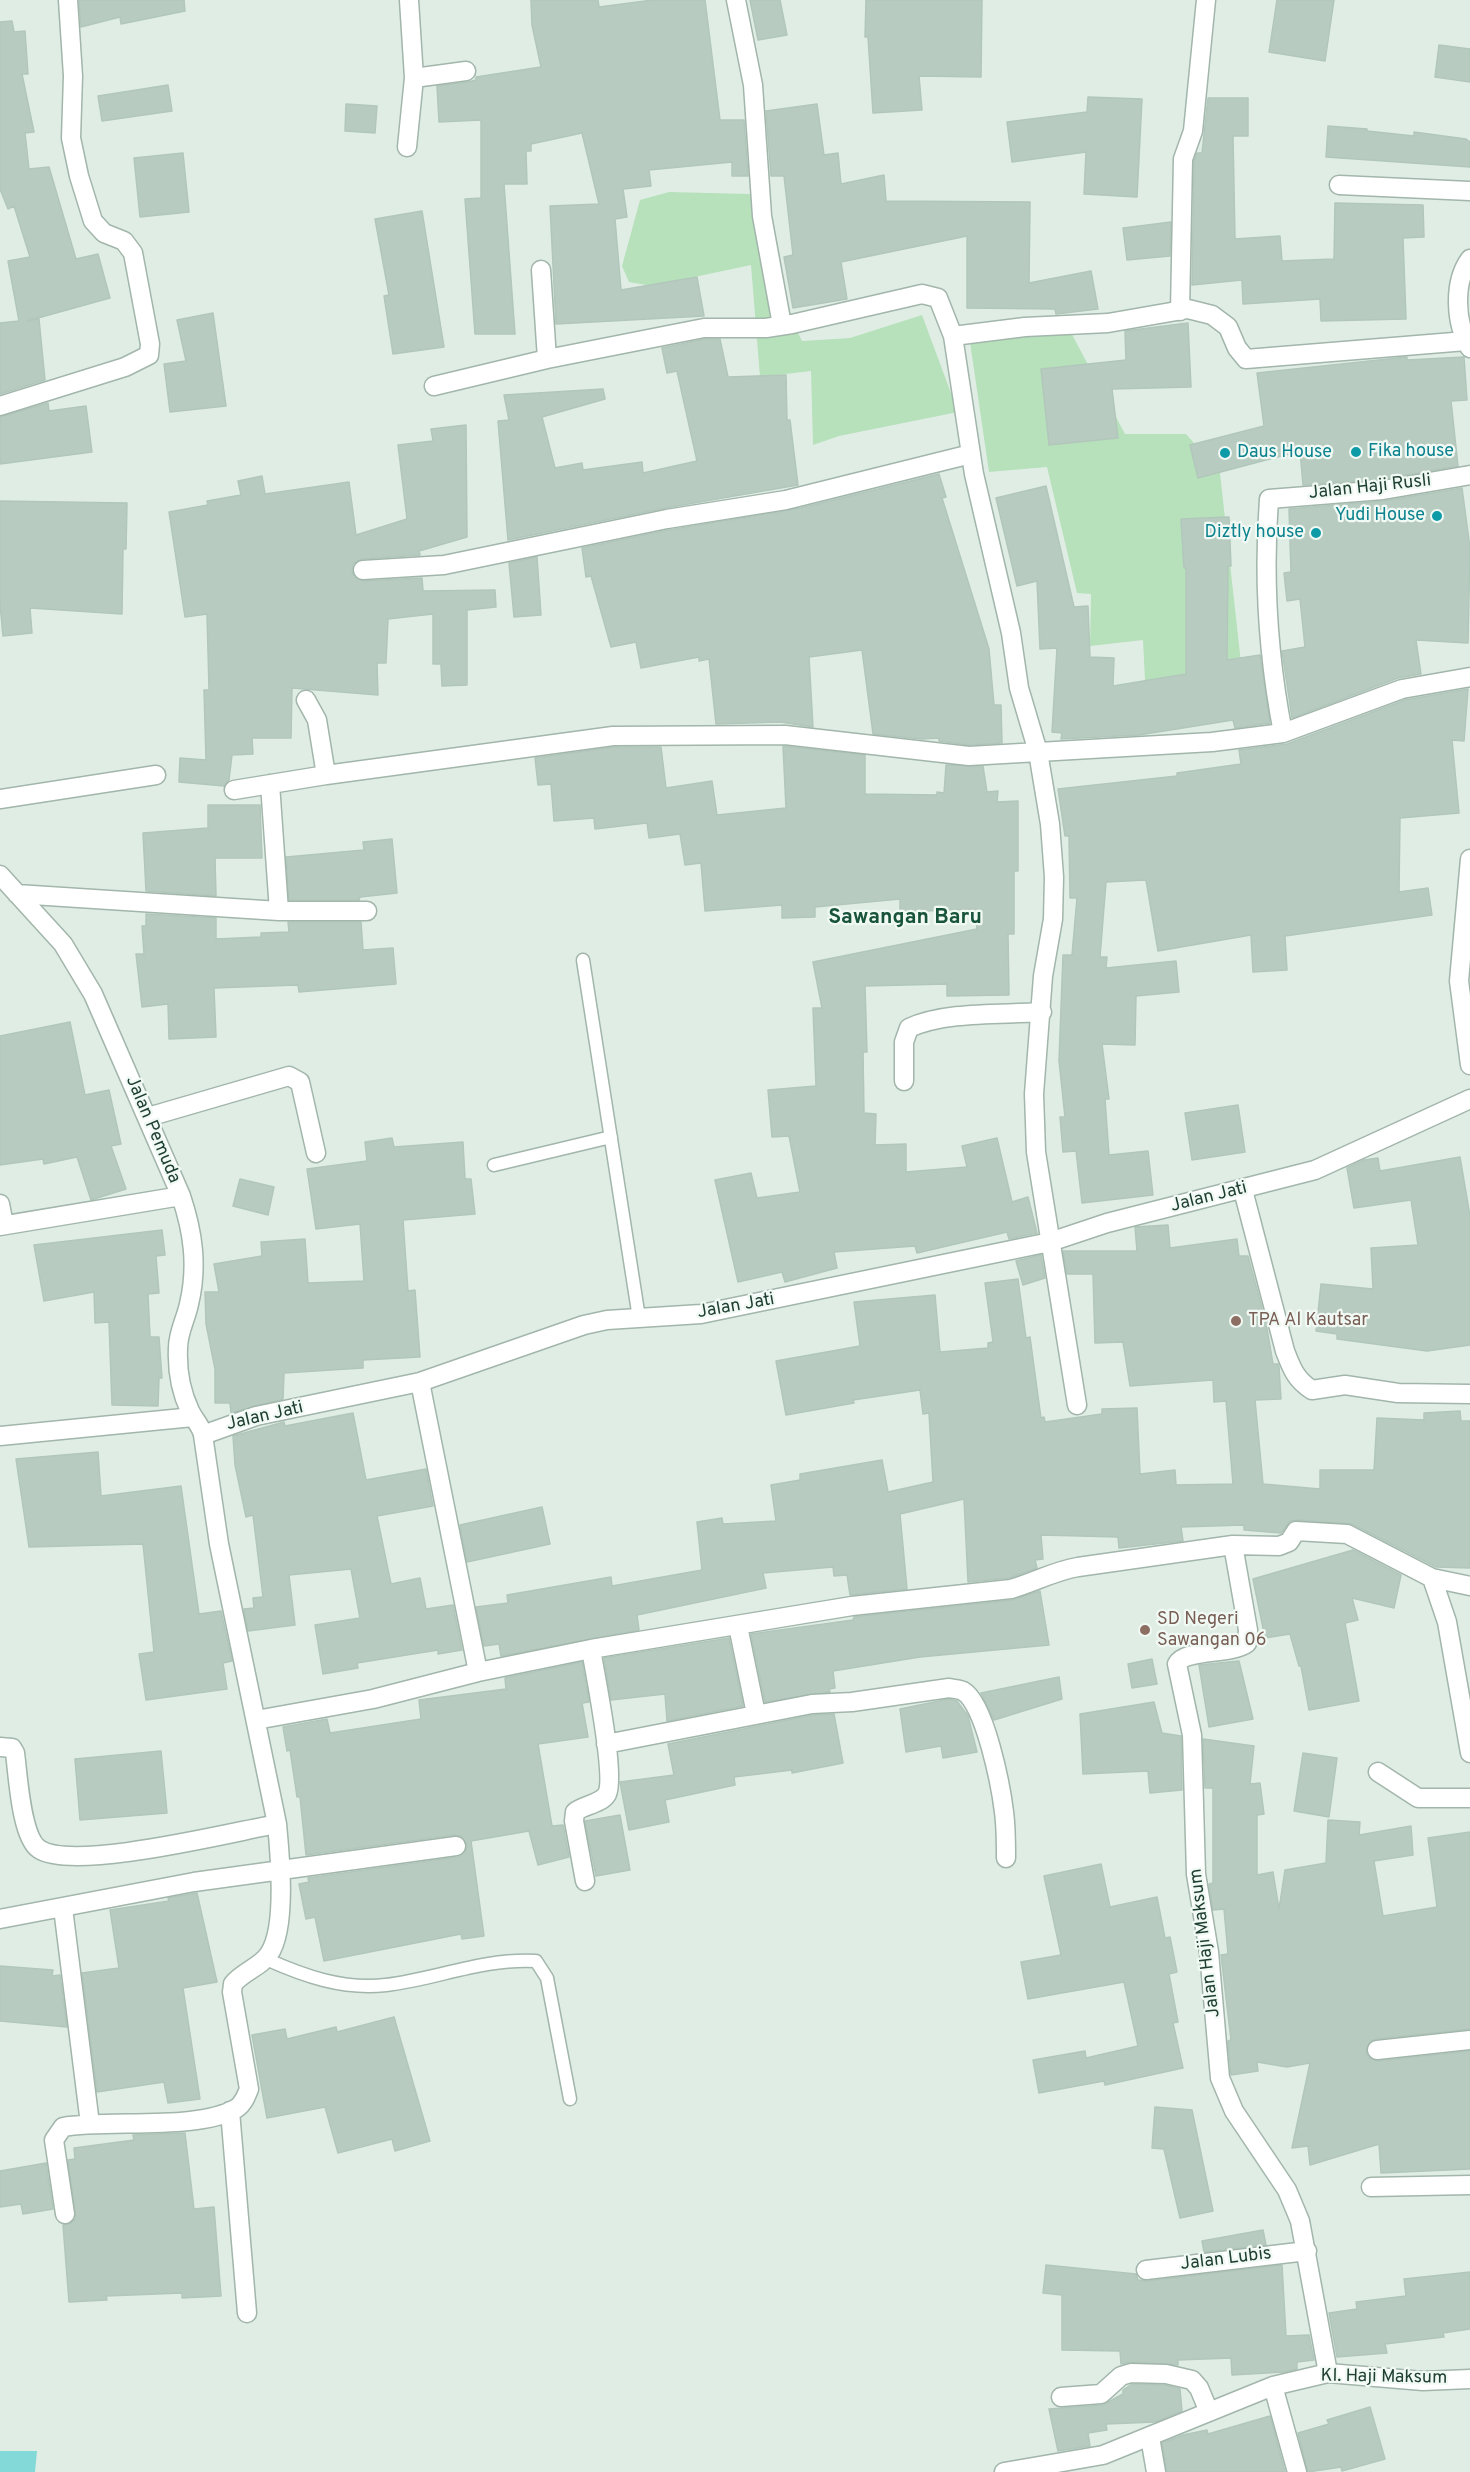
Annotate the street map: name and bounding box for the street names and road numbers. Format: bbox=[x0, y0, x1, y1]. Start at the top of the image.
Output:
street label: Jalan Haji Rusli bbox=[1308, 471, 1432, 505]
street label: Jalan Pemuda bbox=[120, 1073, 184, 1187]
street label: Jalan Jati bbox=[1168, 1178, 1250, 1218]
street label: Jalan Jati bbox=[696, 1290, 776, 1324]
street label: Jalan Jati bbox=[225, 1398, 305, 1436]
street label: Jalan Haji Maksum bbox=[1186, 1867, 1226, 2019]
street label: Jalan Lubis bbox=[1179, 2244, 1273, 2276]
street label: Kl. Haji Maksum bbox=[1320, 2366, 1448, 2390]

